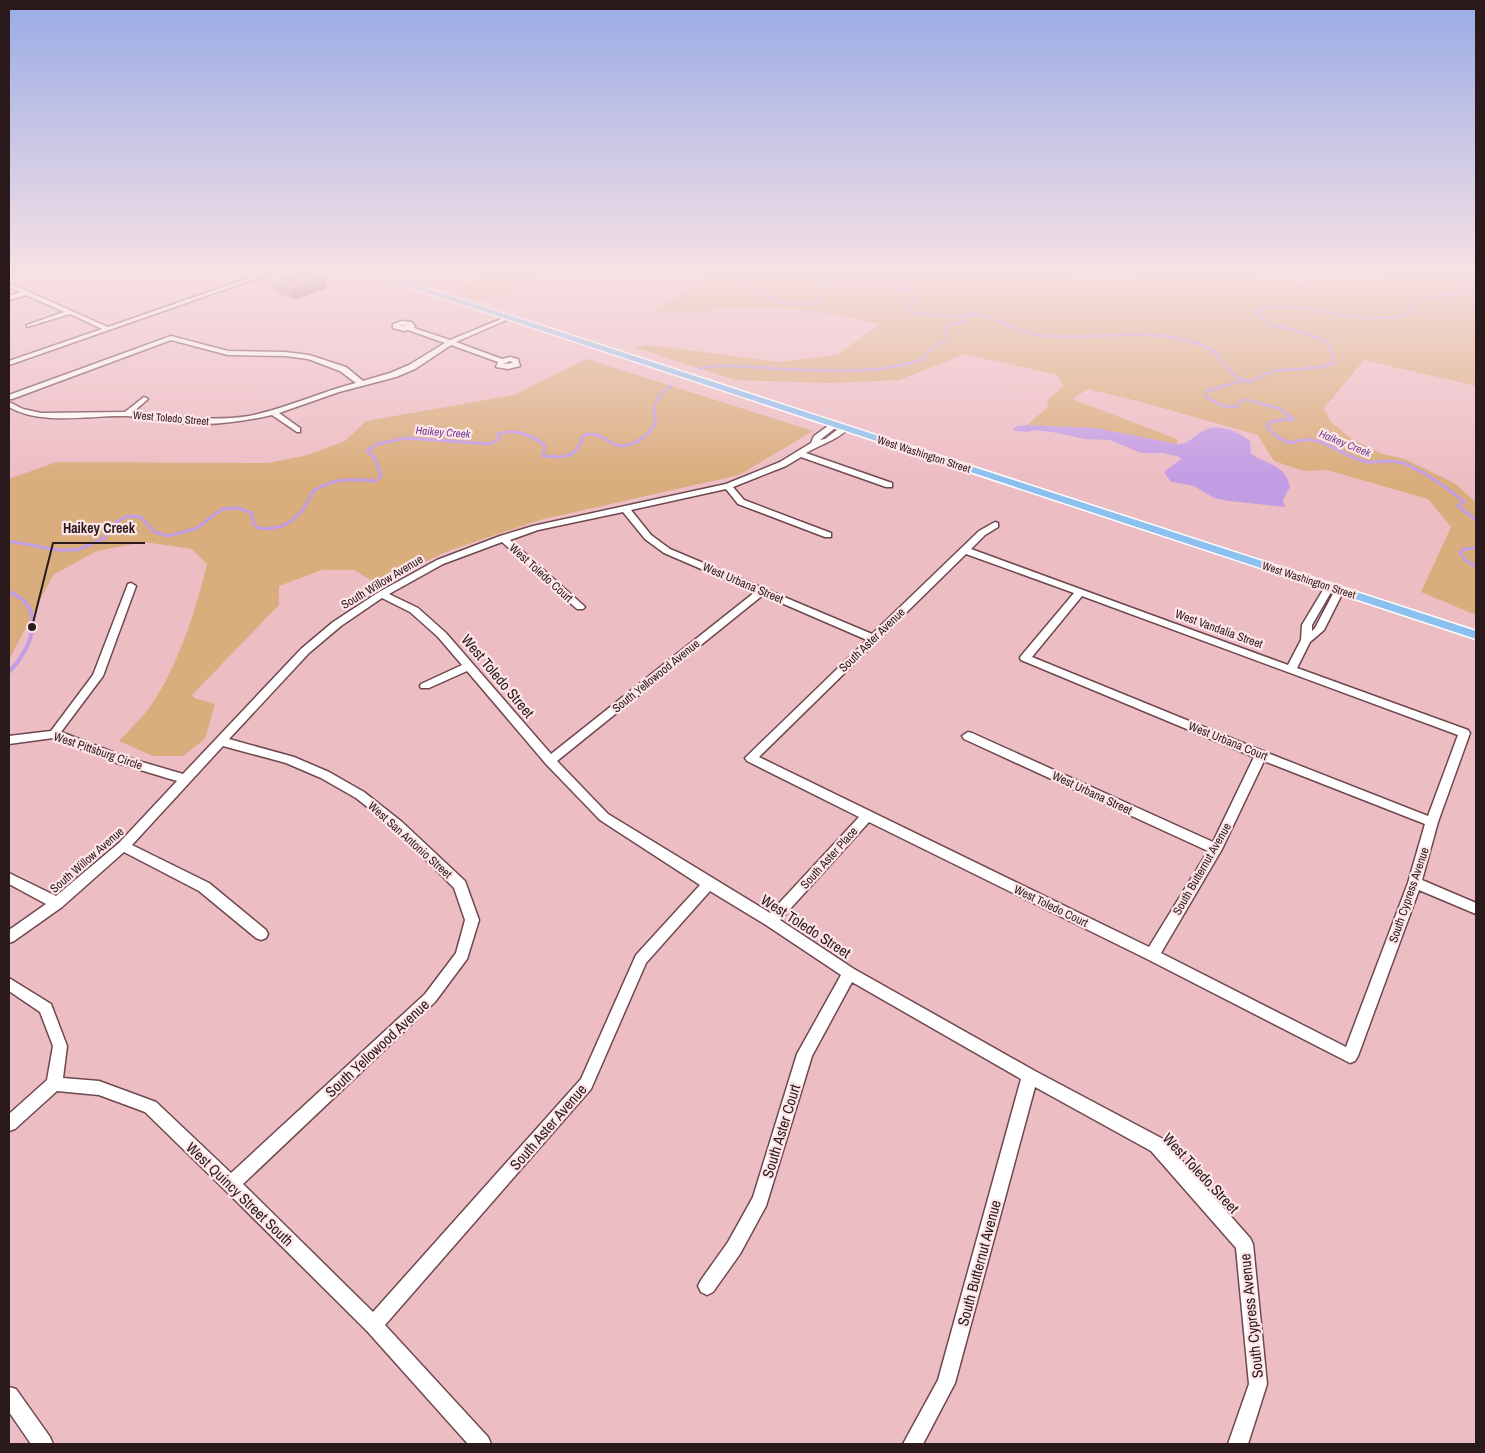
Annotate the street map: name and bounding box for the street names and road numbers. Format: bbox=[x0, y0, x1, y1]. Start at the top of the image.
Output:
street label: West Toledo Street bbox=[133, 408, 210, 428]
street label: West Washington Street bbox=[876, 432, 973, 476]
street label: West Toledo Court bbox=[506, 540, 576, 606]
street label: South Willow Avenue bbox=[338, 551, 426, 613]
street label: West Washington Street bbox=[1261, 558, 1358, 602]
street label: West Urbana Street bbox=[700, 559, 786, 607]
street label: South Aster Avenue bbox=[835, 604, 909, 676]
street label: West Vandalia Street bbox=[1173, 606, 1265, 652]
street label: West Toledo Street bbox=[457, 630, 540, 723]
street label: South Yellowood Avenue bbox=[609, 636, 703, 716]
street label: West Urbana Court bbox=[1186, 718, 1270, 764]
street label: West Pittsburg Circle bbox=[52, 728, 144, 774]
street label: West Urbana Street bbox=[1050, 768, 1135, 819]
street label: West San Antonio Street bbox=[365, 798, 456, 882]
street label: South Butternut Avenue bbox=[1169, 820, 1235, 918]
street label: South Willow Avenue bbox=[47, 824, 127, 896]
street label: South Aster Place bbox=[797, 824, 861, 892]
street label: South Cypress Avenue bbox=[1385, 845, 1433, 945]
street label: West Toledo Court bbox=[1011, 881, 1091, 931]
street label: West Toledo Street bbox=[757, 889, 856, 963]
street label: South Yellowood Avenue bbox=[320, 994, 434, 1102]
street label: South Aster Avenue bbox=[505, 1079, 591, 1175]
street label: South Aster Court bbox=[757, 1081, 805, 1181]
street label: West Toledo Street bbox=[1158, 1128, 1244, 1218]
street label: West Quincy Street South bbox=[182, 1137, 298, 1251]
street label: South Butternut Avenue bbox=[952, 1197, 1006, 1328]
street label: South Cypress Avenue bbox=[1234, 1253, 1268, 1379]

